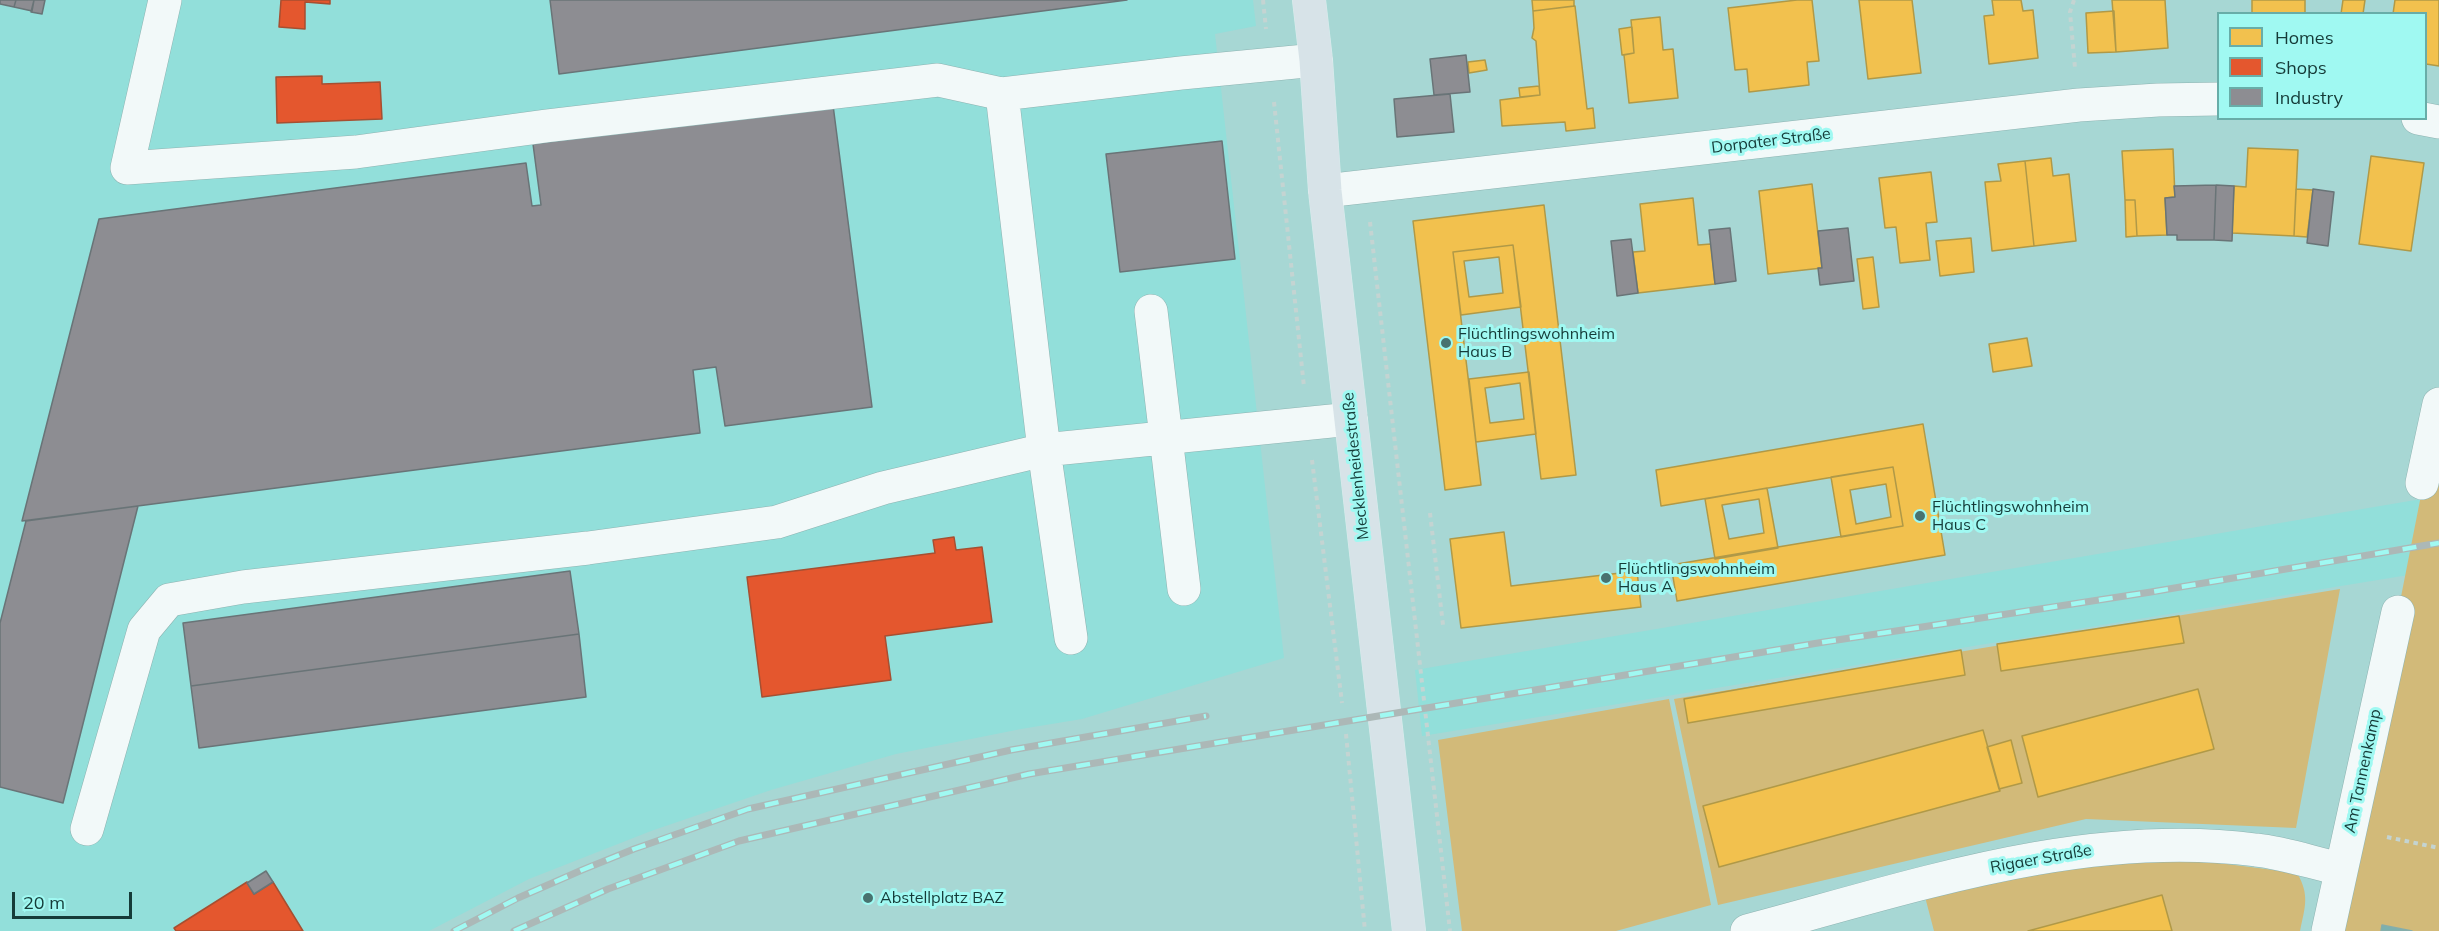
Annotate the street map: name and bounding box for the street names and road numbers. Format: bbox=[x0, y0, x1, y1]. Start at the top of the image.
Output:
street label: Dorpater Straße bbox=[1710, 124, 1832, 158]
street label: Mecklenheidestraße bbox=[1339, 391, 1373, 541]
street label: Am Tannenkamp bbox=[2340, 707, 2386, 835]
street label: Rigaer Straße bbox=[1989, 841, 2093, 877]

